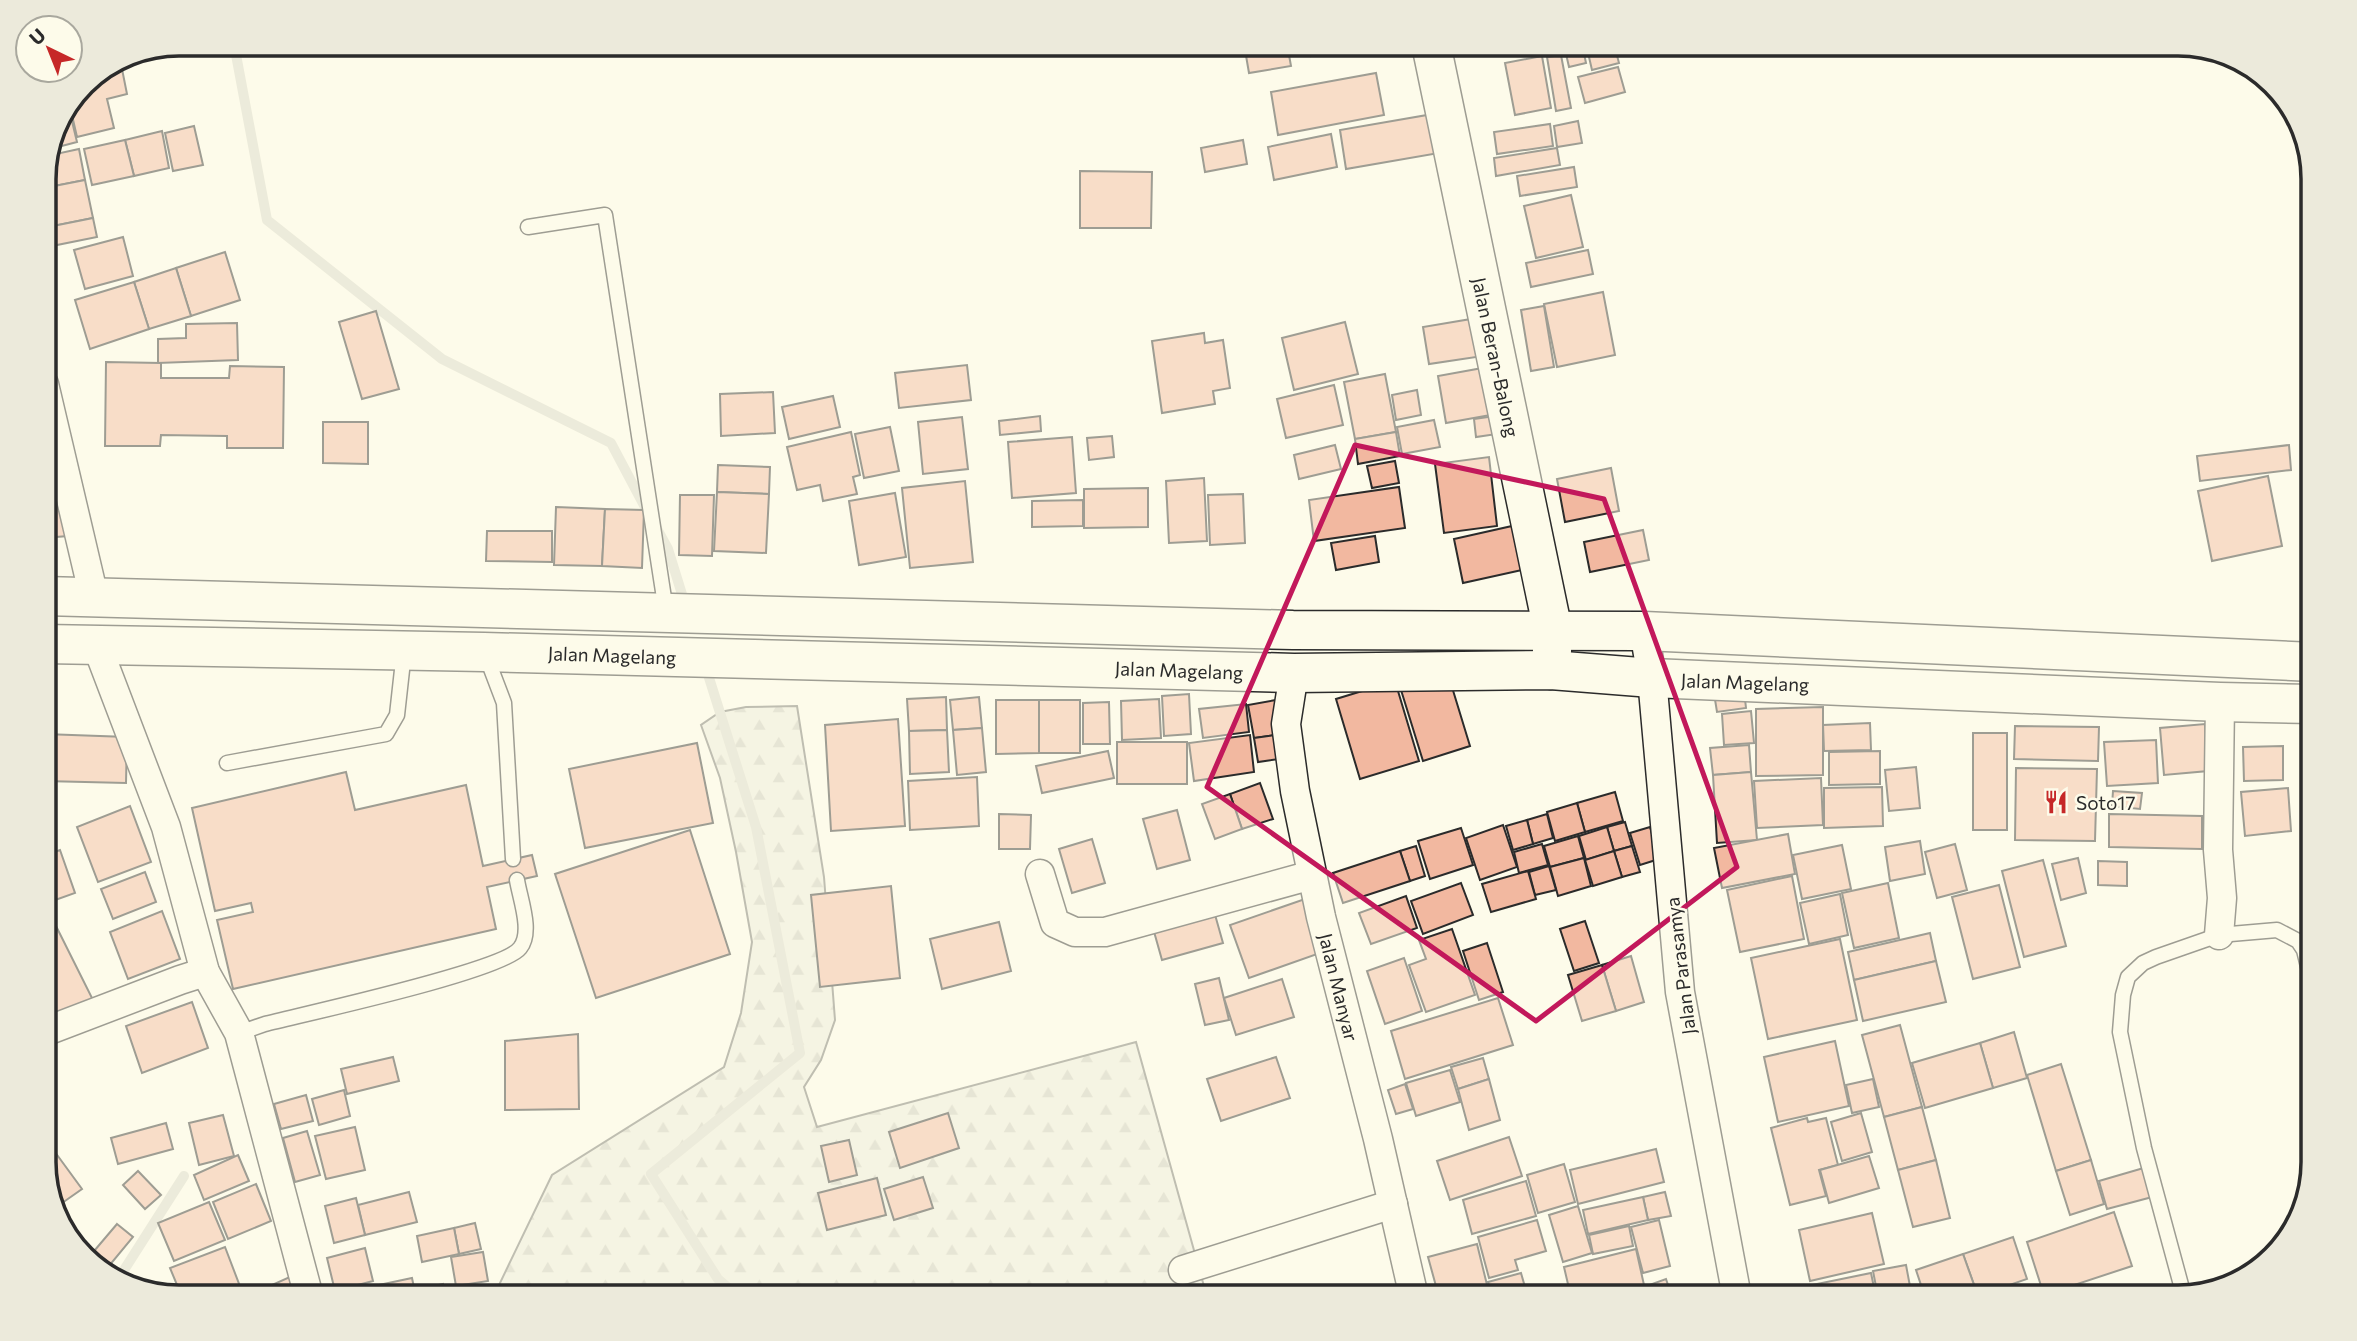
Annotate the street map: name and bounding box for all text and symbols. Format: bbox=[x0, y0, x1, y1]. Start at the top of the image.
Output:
north arrow bbox=[14, 14, 84, 84]
text: U bbox=[24, 23, 50, 49]
street label: Jalan Beran-Balong bbox=[1468, 275, 1524, 439]
street label: Jalan Magelang bbox=[547, 641, 677, 669]
street label: Jalan Magelang bbox=[1114, 656, 1244, 684]
street label: Jalan Magelang bbox=[1680, 668, 1810, 696]
restaurant icon: Soto17 bbox=[2042, 788, 2070, 816]
place label: Soto17 bbox=[2076, 791, 2136, 814]
street label: Jalan Parasamya bbox=[1660, 896, 1700, 1036]
street label: Jalan Manyar bbox=[1314, 931, 1364, 1044]

